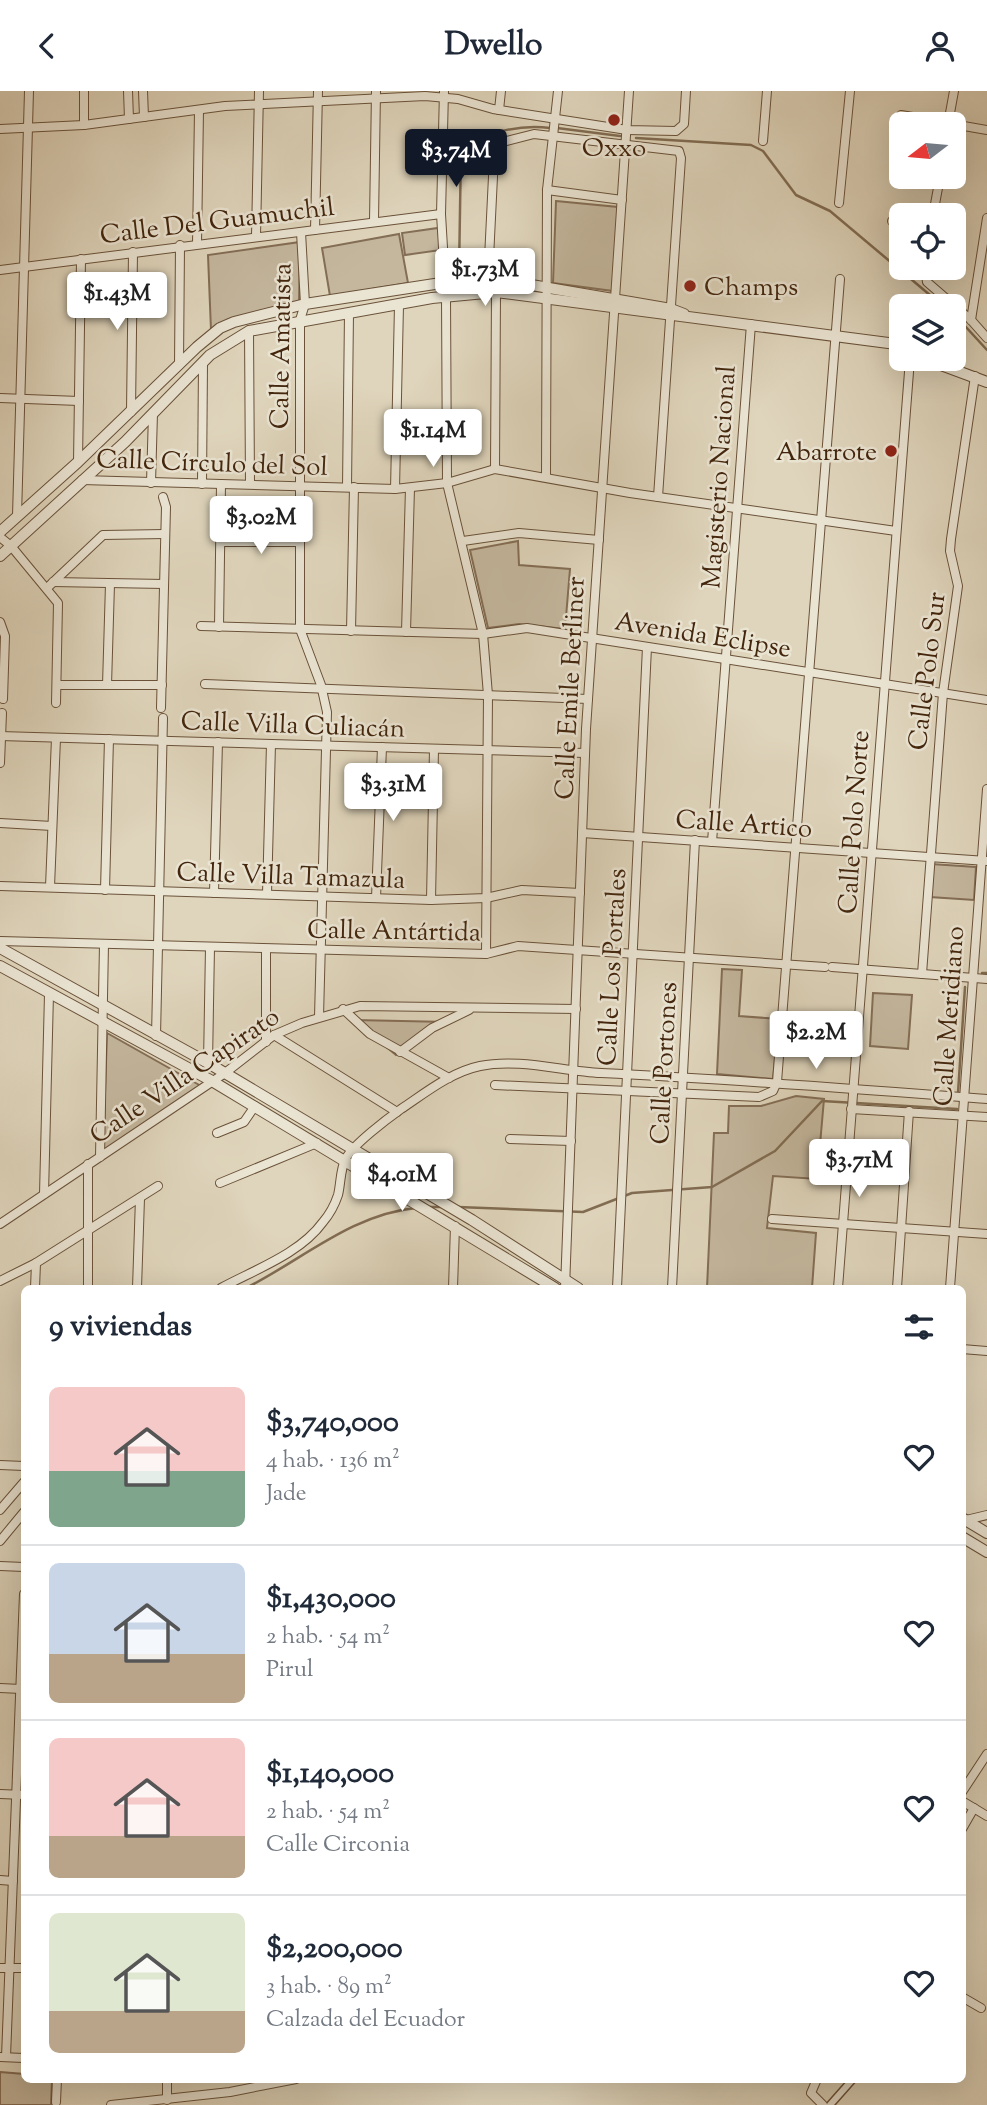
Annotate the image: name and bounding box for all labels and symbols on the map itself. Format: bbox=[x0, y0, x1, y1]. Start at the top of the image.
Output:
marker: Oxxo bbox=[606, 112, 622, 128]
north arrow bbox=[889, 112, 966, 189]
pin: $3.74M bbox=[399, 129, 513, 189]
place label: Oxxo bbox=[582, 131, 646, 168]
street label: Calle Del Guamuchil bbox=[98, 190, 337, 255]
pin: $1.73M bbox=[428, 249, 542, 308]
street label: Calle Amatista bbox=[263, 263, 302, 429]
place label: Champs bbox=[704, 270, 798, 307]
pin: $1.43M bbox=[60, 273, 174, 332]
marker: Champs bbox=[682, 278, 698, 294]
street label: Magisterio Nacional bbox=[694, 364, 747, 590]
pin: $1.14M bbox=[376, 409, 490, 469]
place label: Abarrote bbox=[776, 435, 877, 472]
street label: Calle Círculo del Sol bbox=[96, 442, 328, 487]
marker: Abarrote bbox=[883, 443, 899, 459]
pin: $3.02M bbox=[204, 497, 318, 556]
street label: Calle Emile Berliner bbox=[547, 575, 596, 801]
street label: Calle Polo Sur bbox=[900, 590, 957, 753]
street label: Avenida Eclipse bbox=[612, 604, 793, 669]
street label: Calle Villa Culiacán bbox=[180, 704, 406, 749]
street label: Calle Polo Norte bbox=[831, 729, 880, 915]
pin: $3.31M bbox=[336, 763, 450, 823]
street label: Calle Artico bbox=[674, 802, 813, 849]
street label: Calle Villa Tamazula bbox=[176, 855, 406, 900]
street label: Calle Los Portales bbox=[590, 867, 637, 1067]
street label: Calle Antártida bbox=[307, 912, 481, 953]
street label: Calle Meridiano bbox=[926, 925, 975, 1107]
street label: Calle Portones bbox=[643, 981, 688, 1145]
street label: Calle Villa Capirato bbox=[83, 1000, 288, 1154]
pin: $2.2M bbox=[767, 1011, 865, 1071]
pin: $3.71M bbox=[802, 1139, 916, 1199]
pin: $4.01M bbox=[345, 1153, 459, 1213]

